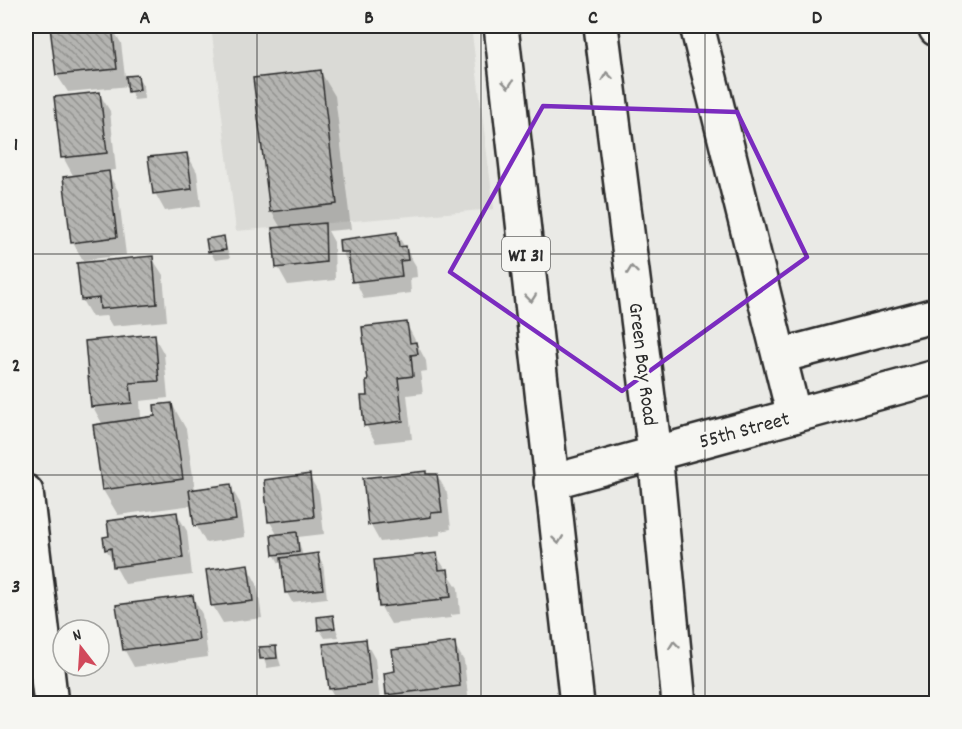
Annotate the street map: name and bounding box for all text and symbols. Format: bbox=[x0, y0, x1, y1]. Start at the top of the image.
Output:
text: A bbox=[140, 5, 151, 33]
text: B bbox=[364, 5, 374, 33]
text: C bbox=[588, 5, 598, 33]
text: D bbox=[812, 5, 823, 33]
one-way arrow bbox=[602, 72, 614, 81]
one-way arrow bbox=[501, 79, 514, 88]
text: 1 bbox=[14, 132, 18, 160]
road number: WI 31 bbox=[502, 237, 550, 271]
one-way arrow bbox=[626, 265, 638, 274]
one-way arrow bbox=[524, 294, 537, 303]
street label: Green Bay Road bbox=[619, 301, 663, 428]
text: 2 bbox=[12, 353, 20, 381]
street label: 55th Street bbox=[696, 405, 794, 458]
one-way arrow bbox=[551, 535, 563, 544]
text: 3 bbox=[12, 574, 20, 602]
north arrow bbox=[51, 618, 111, 678]
text: N bbox=[70, 624, 85, 648]
one-way arrow bbox=[668, 641, 681, 650]

